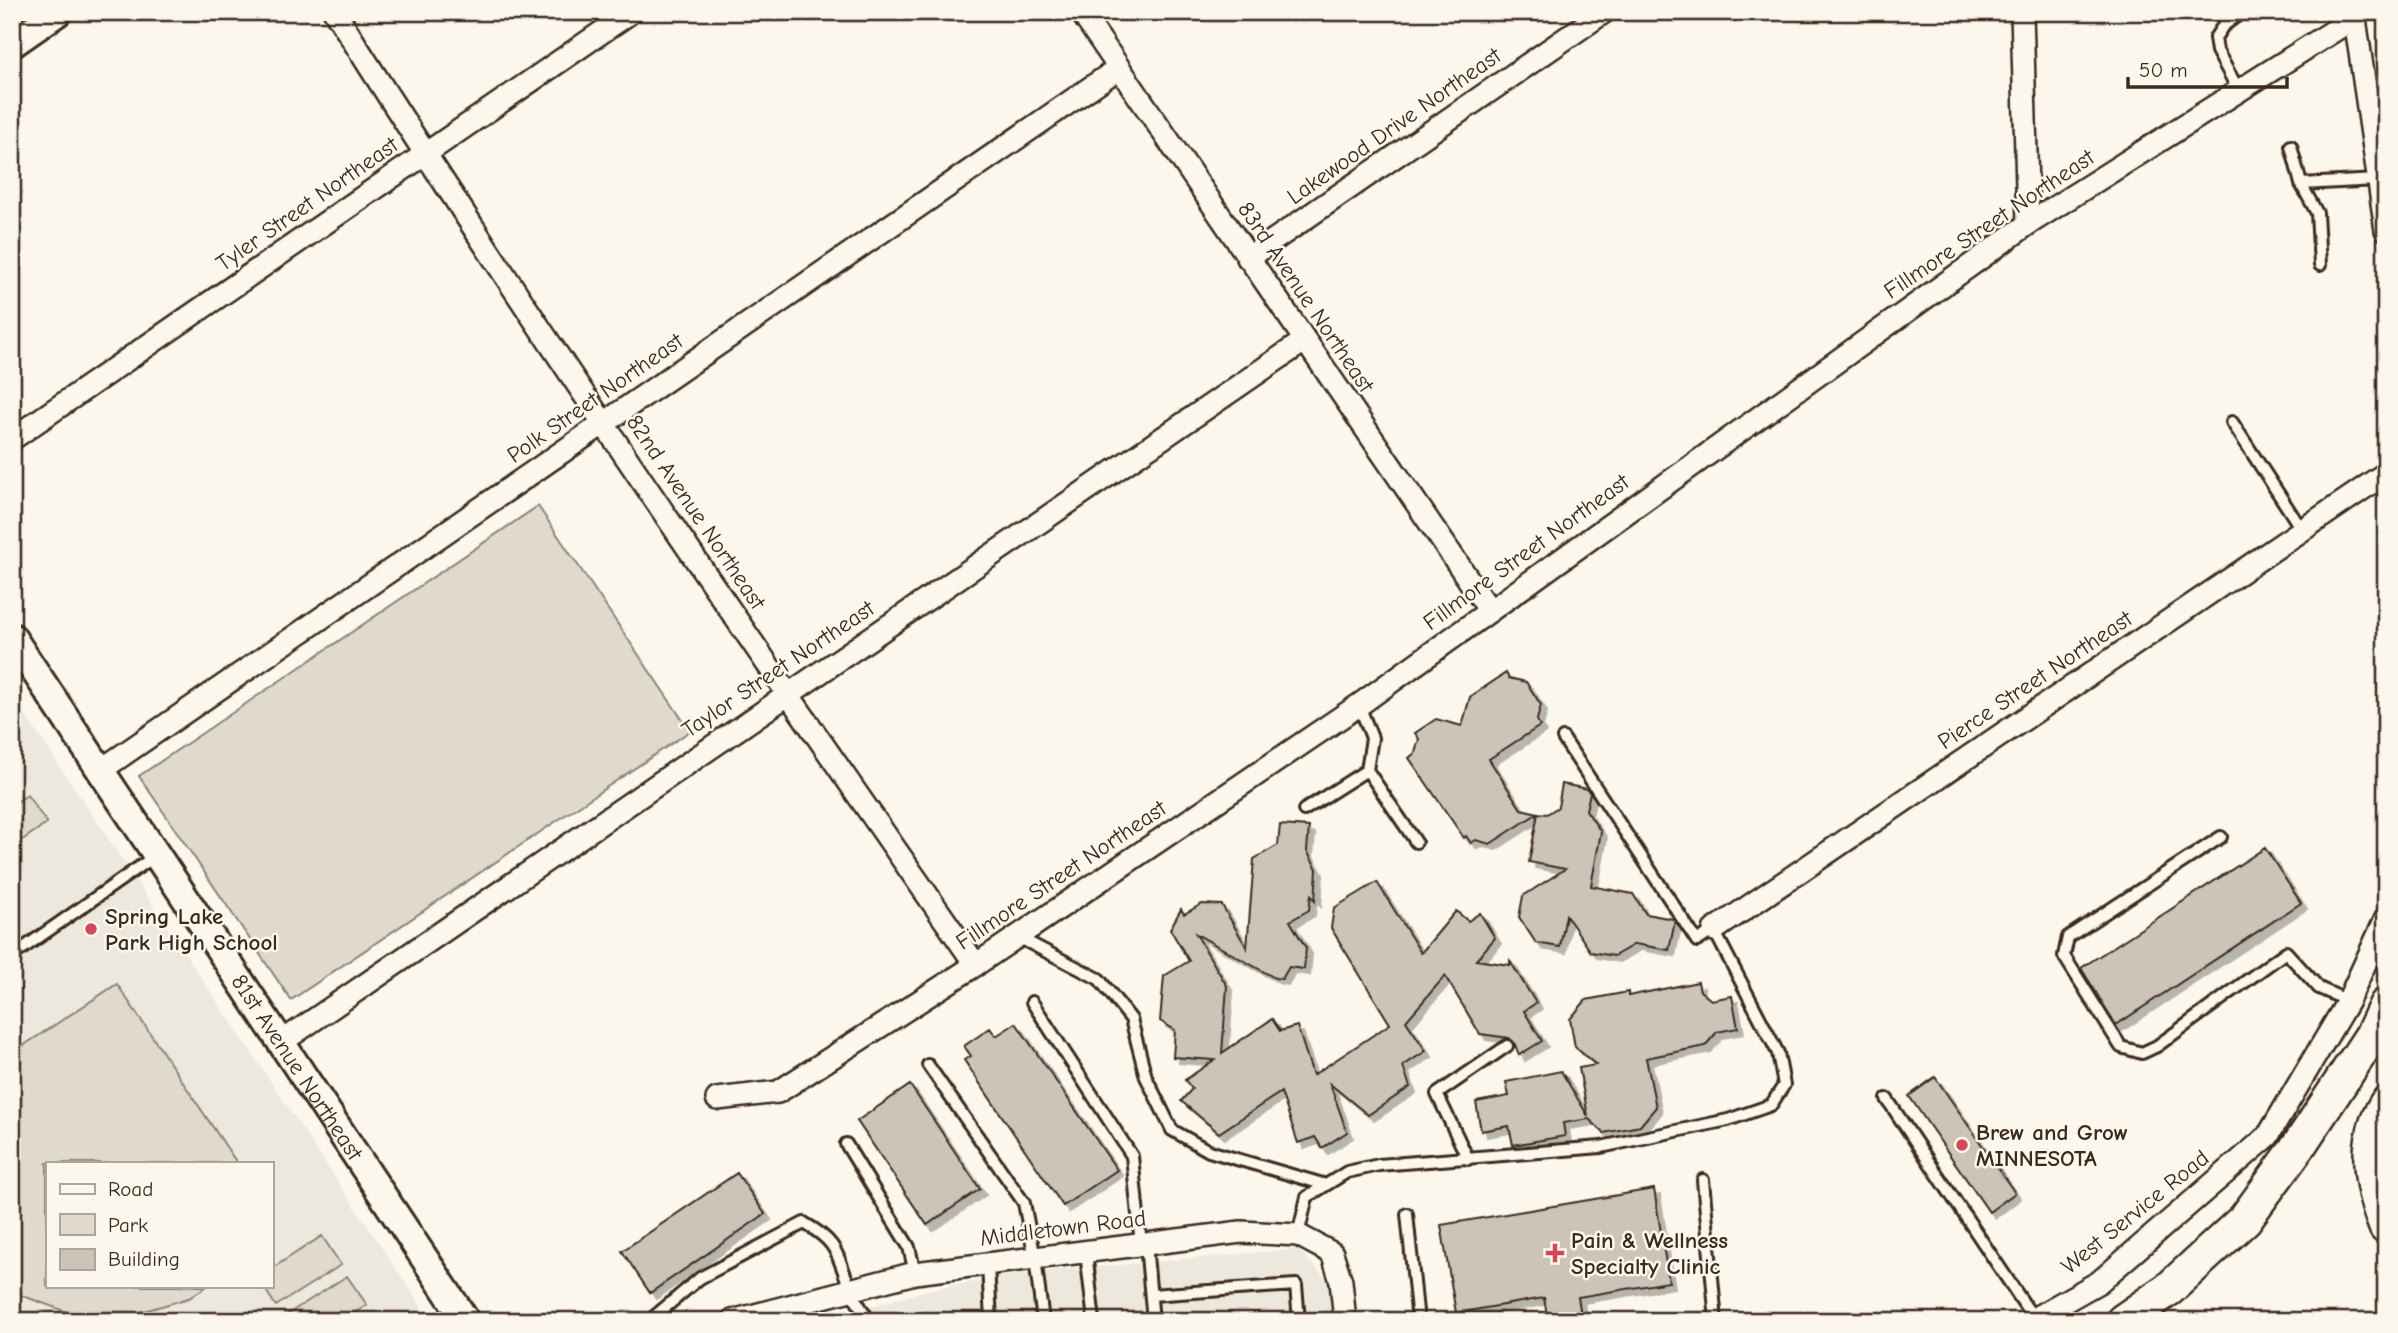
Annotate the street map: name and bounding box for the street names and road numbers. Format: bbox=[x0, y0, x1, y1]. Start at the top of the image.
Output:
street label: Lakewood Drive Northeast bbox=[1282, 41, 1507, 210]
street label: Tyler Street Northeast bbox=[211, 130, 404, 277]
street label: Fillmore Street Northeast bbox=[1879, 143, 2100, 304]
street label: 83rd Avenue Northeast bbox=[1232, 196, 1381, 399]
street label: Polk Street Northeast bbox=[502, 326, 689, 469]
street label: 82nd Avenue Northeast bbox=[621, 410, 772, 616]
street label: Fillmore Street Northeast bbox=[1418, 467, 1635, 636]
street label: Taylor Street Northeast bbox=[677, 594, 880, 743]
street label: Pierce Street Northeast bbox=[1933, 604, 2138, 755]
street label: Fillmore Street Northeast bbox=[951, 794, 1172, 955]
street label: 81st Avenue Northeast bbox=[226, 969, 370, 1166]
street label: West Service Road bbox=[2056, 1144, 2214, 1280]
street label: Middletown Road bbox=[978, 1204, 1148, 1252]

